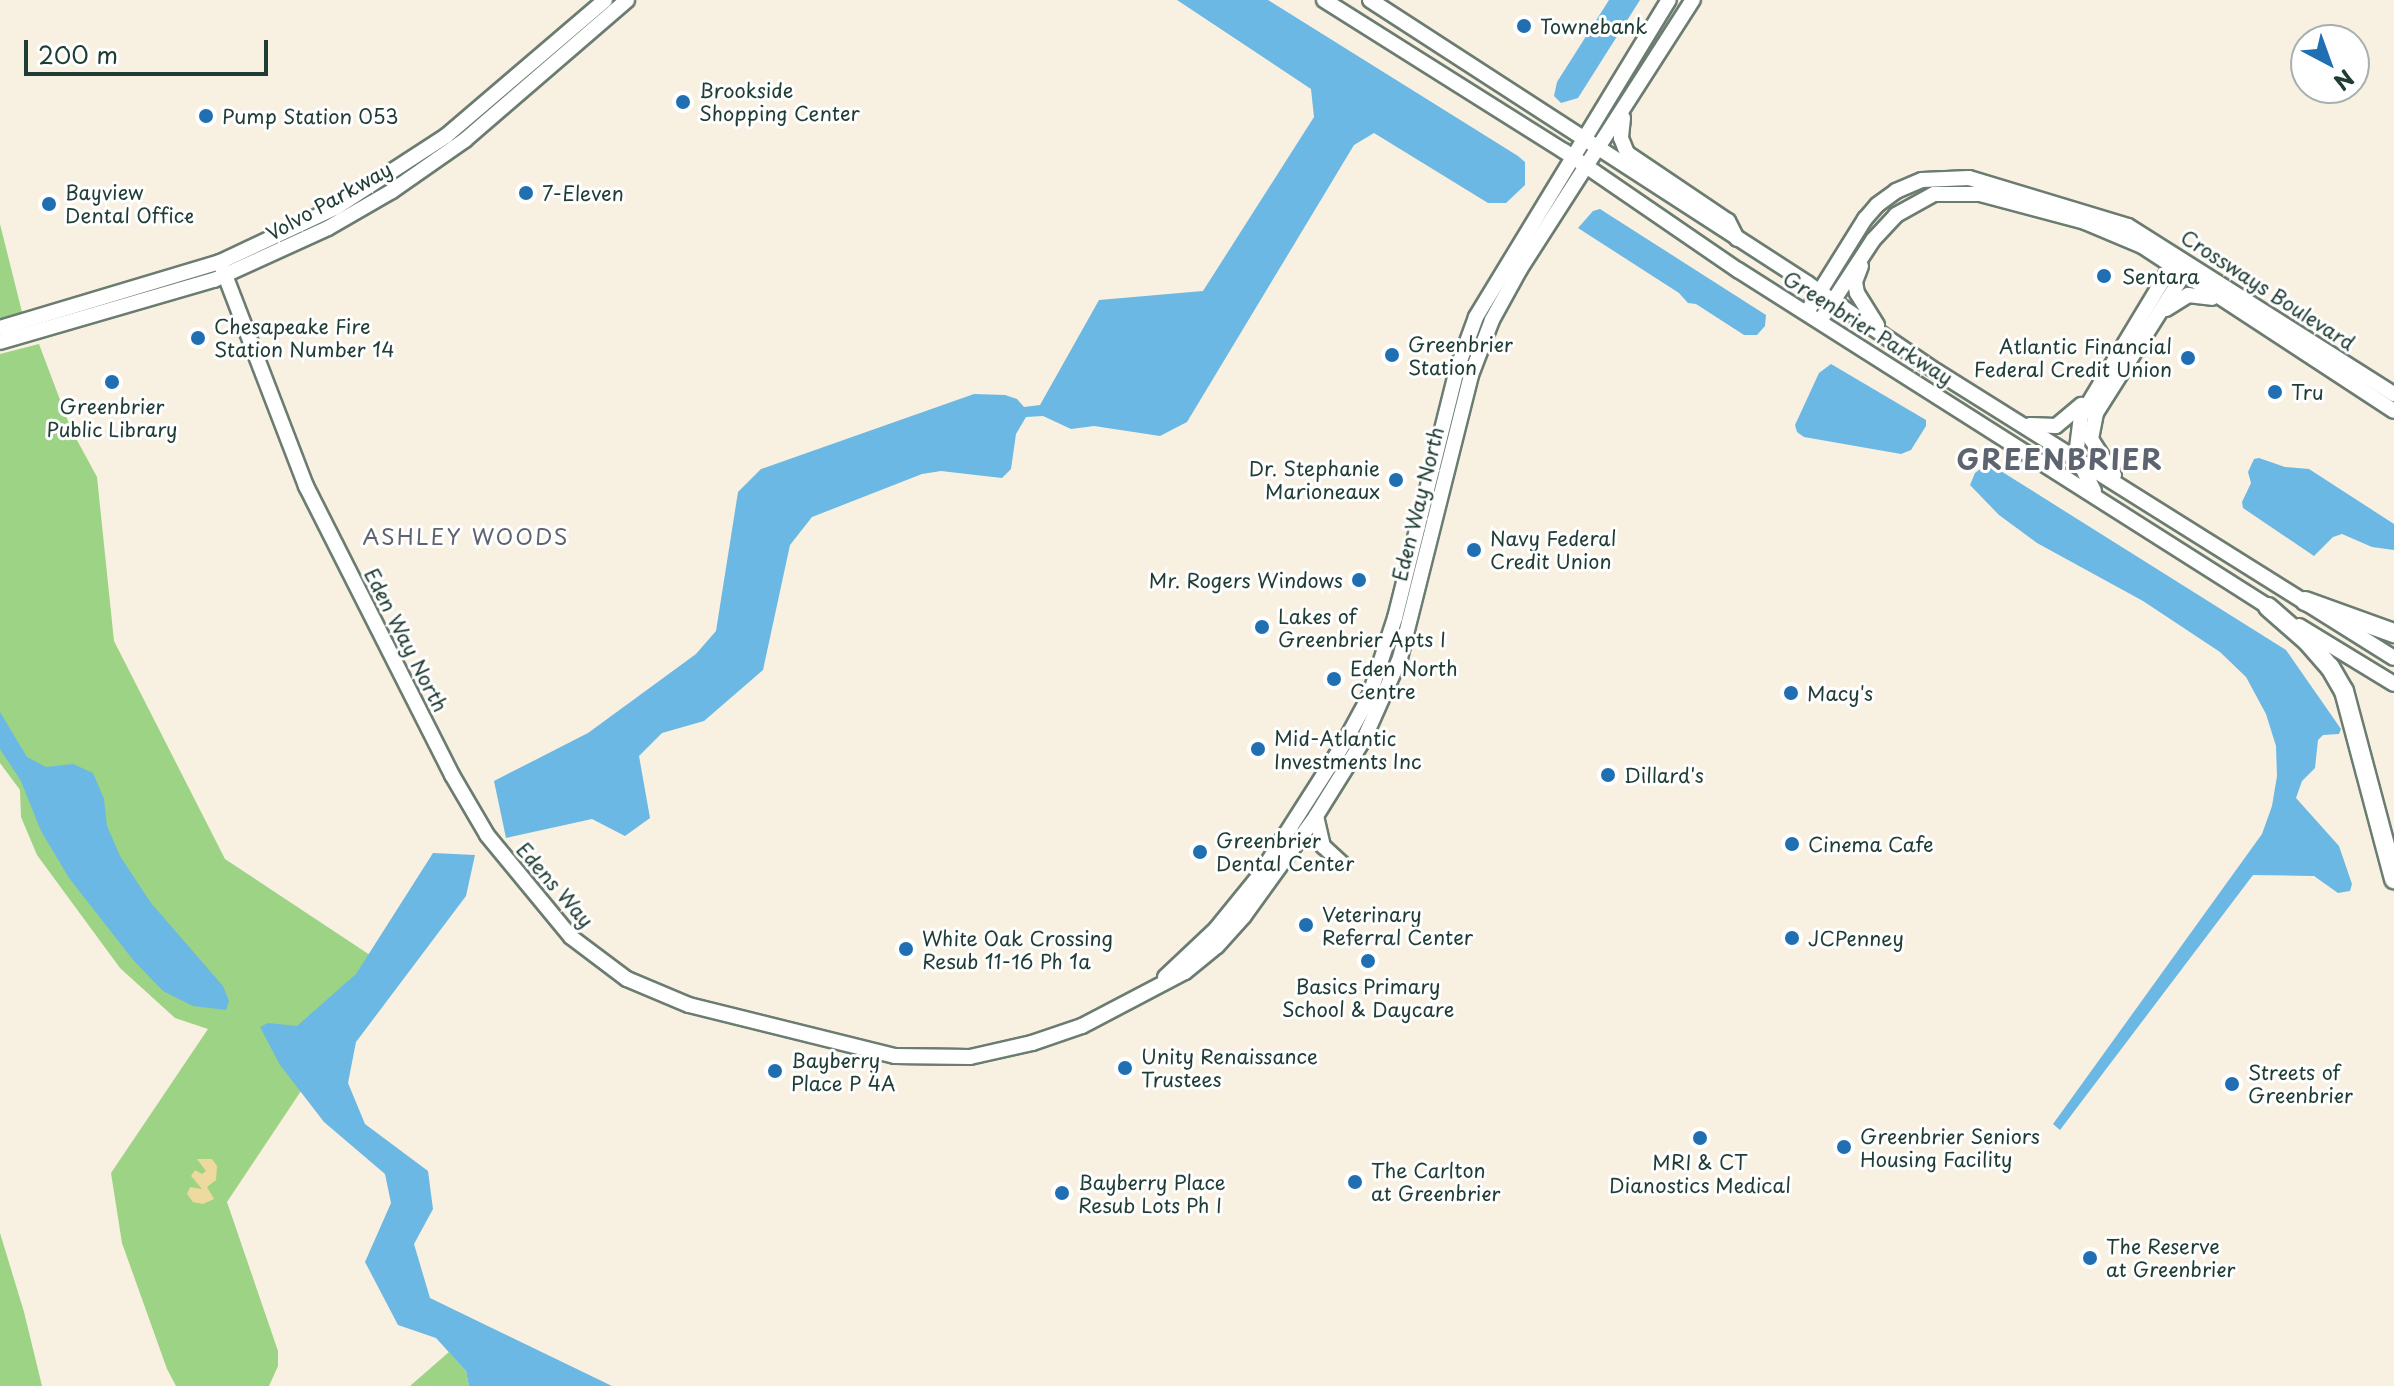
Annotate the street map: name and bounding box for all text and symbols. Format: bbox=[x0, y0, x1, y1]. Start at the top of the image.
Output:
place label: Townebank bbox=[1540, 14, 1648, 38]
marker: Townebank bbox=[1515, 17, 1533, 35]
scale bar bbox=[28, 24, 272, 74]
north arrow bbox=[2290, 24, 2370, 104]
text: 200 m bbox=[38, 36, 118, 72]
text: N bbox=[2327, 63, 2362, 99]
place label: Brookside Shopping Center bbox=[699, 78, 860, 125]
marker: Brookside Shopping Center bbox=[674, 93, 692, 111]
place label: Pump Station 053 bbox=[222, 104, 398, 128]
marker: Pump Station 053 bbox=[197, 107, 215, 125]
street label: Volvo Parkway bbox=[262, 156, 396, 246]
place label: Bayview Dental Office bbox=[65, 180, 195, 227]
place label: 7-Eleven bbox=[542, 181, 624, 205]
marker: 7-Eleven bbox=[517, 184, 535, 202]
marker: Bayview Dental Office bbox=[40, 195, 58, 213]
street label: Crossways Boulevard bbox=[2176, 225, 2360, 355]
place label: Sentara bbox=[2122, 264, 2200, 288]
marker: Sentara bbox=[2093, 265, 2115, 287]
street label: Greenbrier Parkway bbox=[1778, 266, 1958, 390]
place label: Chesapeake Fire Station Number 14 bbox=[214, 314, 395, 361]
marker: Chesapeake Fire Station Number 14 bbox=[189, 329, 207, 347]
place label: Greenbrier Station bbox=[1408, 332, 1513, 379]
place label: Atlantic Financial Federal Credit Union bbox=[1972, 334, 2172, 381]
marker: Greenbrier Station bbox=[1383, 346, 1401, 364]
marker: Atlantic Financial Federal Credit Union bbox=[2179, 349, 2197, 367]
marker: Greenbrier Public Library bbox=[103, 373, 121, 391]
place label: Tru bbox=[2291, 380, 2324, 404]
marker: Tru bbox=[2266, 383, 2284, 401]
place label: Greenbrier Public Library bbox=[46, 394, 178, 441]
street label: Eden Way North bbox=[1387, 424, 1449, 584]
district label: GREENBRIER bbox=[1958, 442, 2162, 476]
place label: Dr. Stephanie Marioneaux bbox=[1248, 456, 1380, 503]
marker: Dr. Stephanie Marioneaux bbox=[1387, 471, 1405, 489]
district label: ASHLEY WOODS bbox=[362, 523, 570, 549]
place label: Navy Federal Credit Union bbox=[1490, 526, 1616, 573]
marker: Navy Federal Credit Union bbox=[1465, 541, 1483, 559]
street label: Eden Way North bbox=[359, 564, 453, 716]
place label: Mr. Rogers Windows bbox=[1148, 568, 1343, 592]
marker: Mr. Rogers Windows bbox=[1350, 571, 1368, 589]
place label: Lakes of Greenbrier Apts I bbox=[1278, 604, 1446, 651]
marker: Lakes of Greenbrier Apts I bbox=[1253, 618, 1271, 636]
place label: Eden North Centre bbox=[1350, 656, 1458, 703]
marker: Eden North Centre bbox=[1325, 670, 1343, 688]
place label: Macy's bbox=[1807, 681, 1873, 705]
marker: Macy's bbox=[1782, 684, 1800, 702]
place label: Mid-Atlantic Investments Inc bbox=[1274, 726, 1422, 773]
marker: Mid-Atlantic Investments Inc bbox=[1249, 740, 1267, 758]
place label: Dillard's bbox=[1624, 763, 1704, 787]
marker: Dillard's bbox=[1599, 766, 1617, 784]
place label: Greenbrier Dental Center bbox=[1216, 828, 1354, 875]
place label: Cinema Cafe bbox=[1808, 832, 1934, 856]
marker: Cinema Cafe bbox=[1783, 835, 1801, 853]
street label: Edens Way bbox=[512, 838, 598, 932]
marker: Greenbrier Dental Center bbox=[1191, 843, 1209, 861]
place label: Veterinary Referral Center bbox=[1322, 902, 1473, 949]
marker: Veterinary Referral Center bbox=[1297, 916, 1315, 934]
place label: White Oak Crossing Resub 11-16 Ph 1a bbox=[922, 926, 1113, 973]
place label: JCPenney bbox=[1808, 926, 1904, 950]
marker: JCPenney bbox=[1783, 929, 1801, 947]
marker: White Oak Crossing Resub 11-16 Ph 1a bbox=[897, 940, 915, 958]
marker: Basics Primary School & Daycare bbox=[1359, 952, 1377, 970]
place label: Basics Primary School & Daycare bbox=[1281, 974, 1455, 1021]
place label: Unity Renaissance Trustees bbox=[1141, 1044, 1318, 1091]
place label: Bayberry Place P 4A bbox=[791, 1048, 895, 1095]
marker: Unity Renaissance Trustees bbox=[1116, 1059, 1134, 1077]
place label: Streets of Greenbrier bbox=[2248, 1060, 2353, 1107]
marker: Bayberry Place P 4A bbox=[766, 1062, 784, 1080]
marker: Streets of Greenbrier bbox=[2223, 1075, 2241, 1093]
place label: Greenbrier Seniors Housing Facility bbox=[1860, 1124, 2041, 1171]
marker: MRI & CT Dianostics Medical bbox=[1691, 1129, 1709, 1147]
marker: Greenbrier Seniors Housing Facility bbox=[1835, 1138, 1853, 1156]
place label: MRI & CT Dianostics Medical bbox=[1609, 1150, 1791, 1197]
place label: The Carlton at Greenbrier bbox=[1371, 1158, 1503, 1205]
place label: Bayberry Place Resub Lots Ph I bbox=[1078, 1170, 1225, 1217]
marker: The Carlton at Greenbrier bbox=[1346, 1173, 1364, 1191]
marker: Bayberry Place Resub Lots Ph I bbox=[1053, 1184, 1071, 1202]
place label: The Reserve at Greenbrier bbox=[2106, 1234, 2238, 1281]
marker: The Reserve at Greenbrier bbox=[2081, 1249, 2099, 1267]

